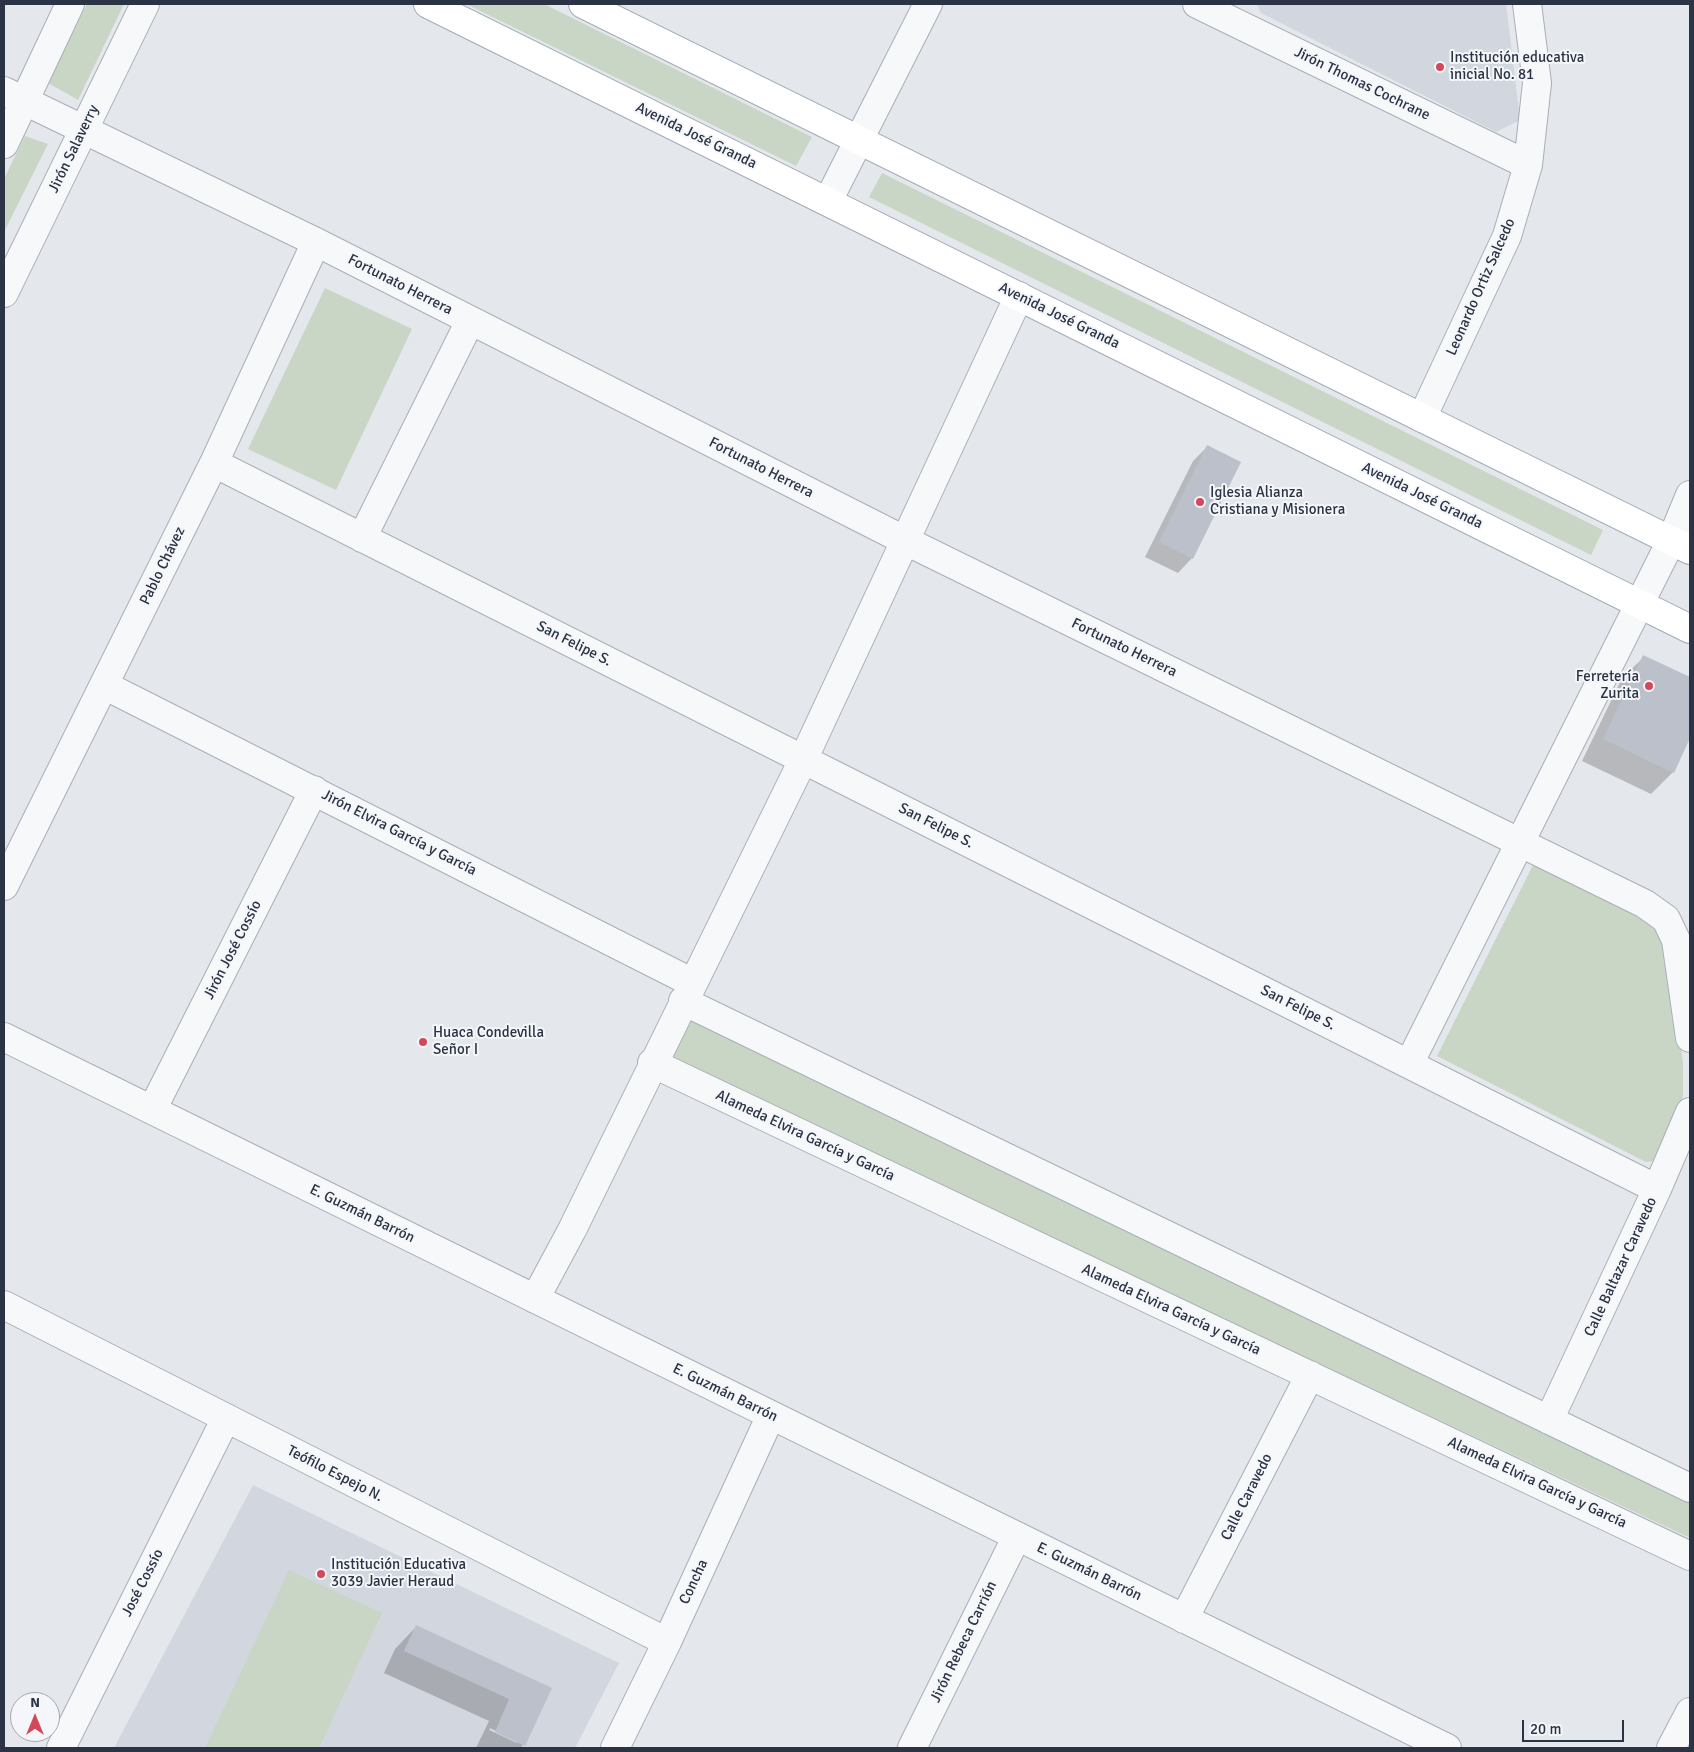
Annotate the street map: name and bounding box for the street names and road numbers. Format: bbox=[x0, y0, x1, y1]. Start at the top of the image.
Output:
street label: Jirón Thomas Cochrane bbox=[1291, 43, 1433, 125]
street label: Avenida José Granda bbox=[633, 99, 759, 173]
street label: Jirón Salaverry bbox=[45, 102, 103, 196]
street label: Leonardo Ortiz Salcedo bbox=[1443, 215, 1519, 359]
street label: Fortunato Herrera bbox=[345, 251, 455, 319]
street label: Avenida José Granda bbox=[996, 279, 1122, 353]
street label: Fortunato Herrera bbox=[706, 434, 816, 502]
street label: Avenida José Granda bbox=[1359, 459, 1485, 533]
street label: Pablo Chávez bbox=[136, 524, 190, 608]
street label: Fortunato Herrera bbox=[1068, 615, 1180, 681]
street label: San Felipe S. bbox=[533, 617, 615, 671]
street label: Jirón Elvira García y García bbox=[319, 786, 479, 880]
street label: San Felipe S. bbox=[895, 799, 977, 853]
street label: Jirón José Cossío bbox=[200, 897, 266, 1003]
street label: San Felipe S. bbox=[1257, 981, 1339, 1035]
street label: Alameda Elvira García y García bbox=[713, 1087, 897, 1185]
street label: E. Guzmán Barrón bbox=[306, 1181, 418, 1247]
street label: Calle Baltazar Caravedo bbox=[1581, 1194, 1661, 1340]
street label: Alameda Elvira García y García bbox=[1079, 1261, 1263, 1359]
street label: E. Guzmán Barrón bbox=[669, 1360, 781, 1426]
street label: Alameda Elvira García y García bbox=[1445, 1434, 1629, 1532]
street label: Teófilo Espejo N. bbox=[284, 1442, 386, 1506]
street label: Calle Caravedo bbox=[1217, 1451, 1277, 1543]
street label: E. Guzmán Barrón bbox=[1033, 1539, 1145, 1605]
street label: José Cossío bbox=[118, 1546, 168, 1620]
street label: Concha bbox=[676, 1557, 712, 1607]
street label: Jirón Rebeca Carrión bbox=[927, 1578, 1001, 1706]

